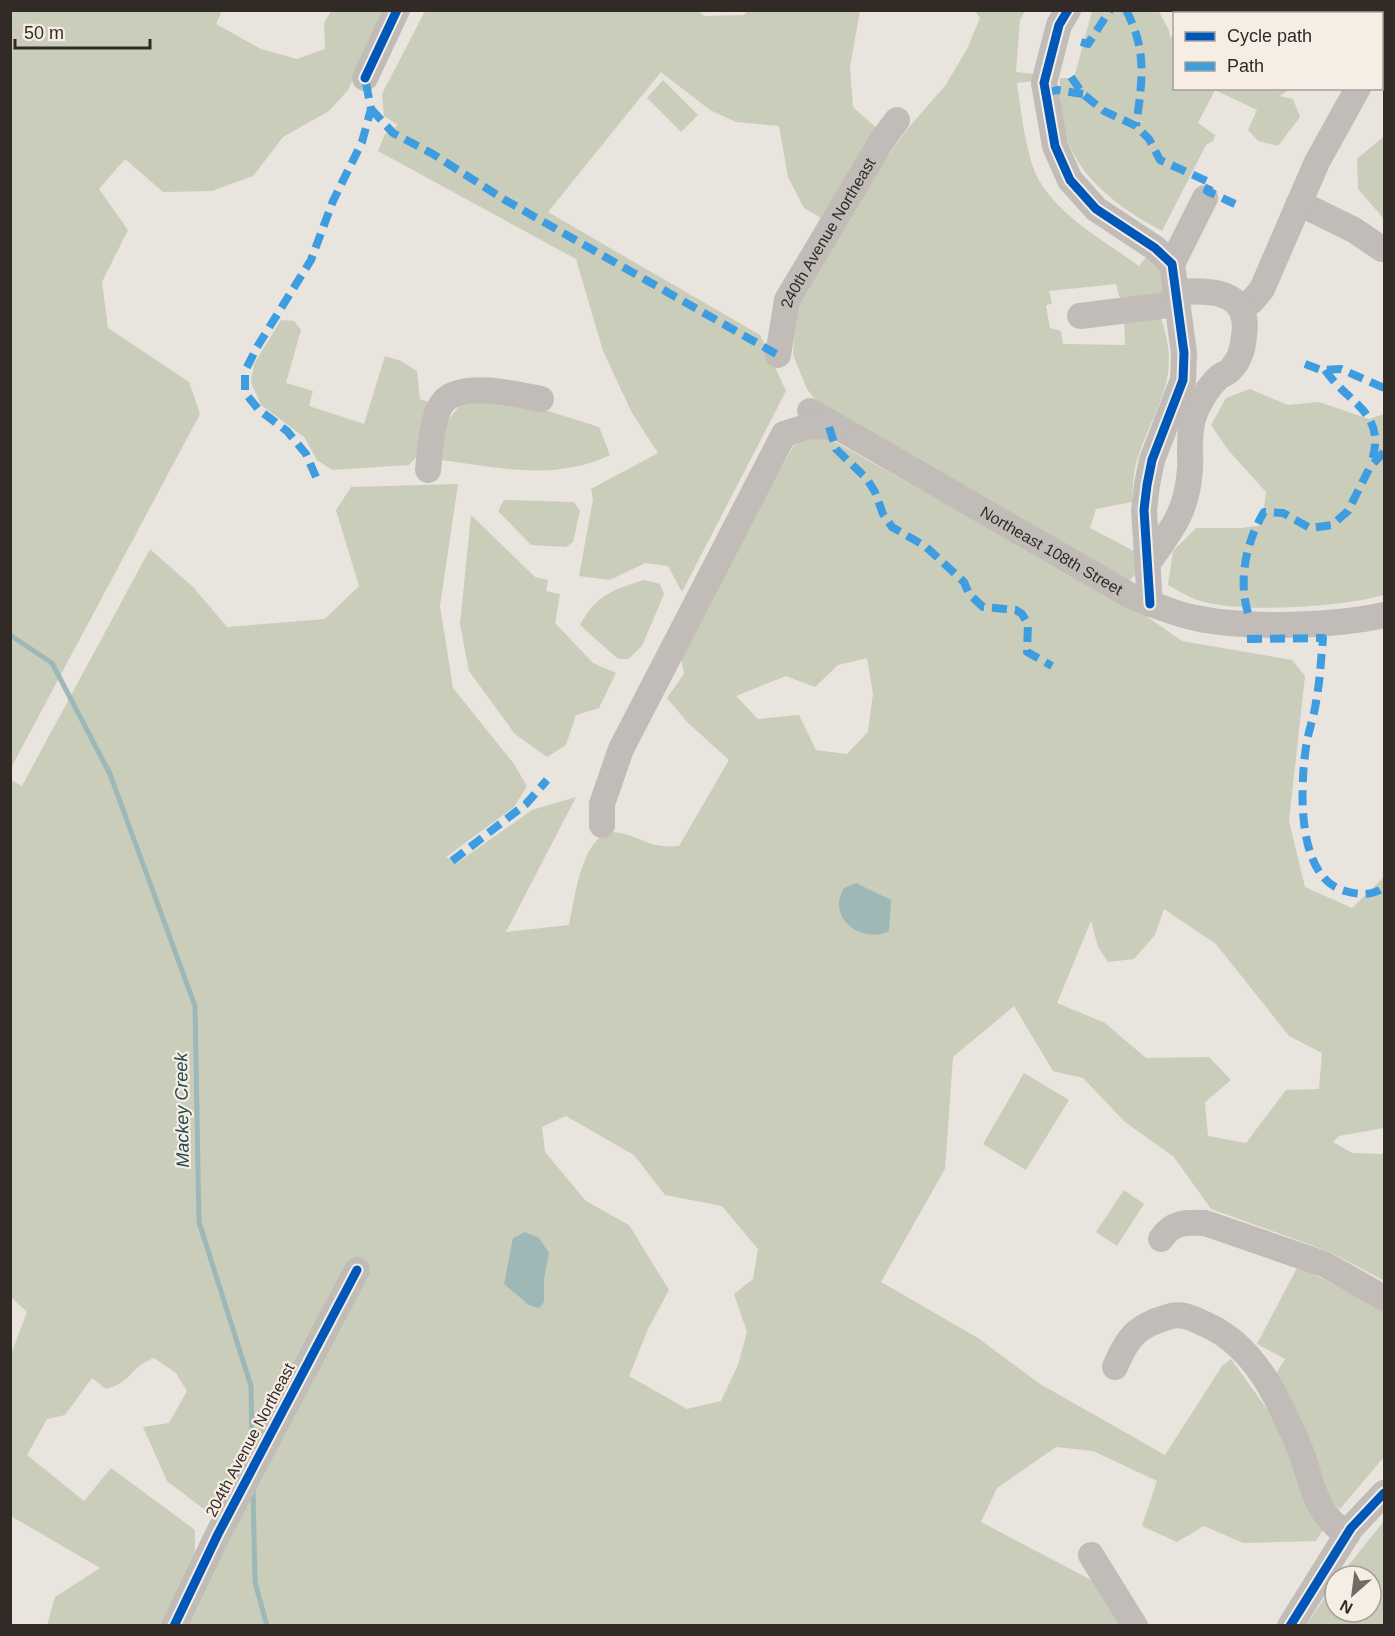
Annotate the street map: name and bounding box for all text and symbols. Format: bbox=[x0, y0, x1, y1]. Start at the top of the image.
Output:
scale bar bbox=[15, 12, 150, 50]
legend bbox=[1173, 12, 1383, 90]
text: 50 m bbox=[24, 23, 64, 43]
text: Cycle path bbox=[1227, 26, 1312, 46]
text: Path bbox=[1227, 56, 1264, 76]
street label: 240th Avenue Northeast bbox=[777, 154, 878, 309]
street label: Northeast 108th Street bbox=[978, 503, 1126, 598]
water label: Mackey Creek bbox=[171, 1051, 193, 1168]
street label: 204th Avenue Northeast bbox=[202, 1360, 298, 1520]
north arrow bbox=[1323, 1564, 1383, 1624]
text: N bbox=[1337, 1597, 1355, 1617]

